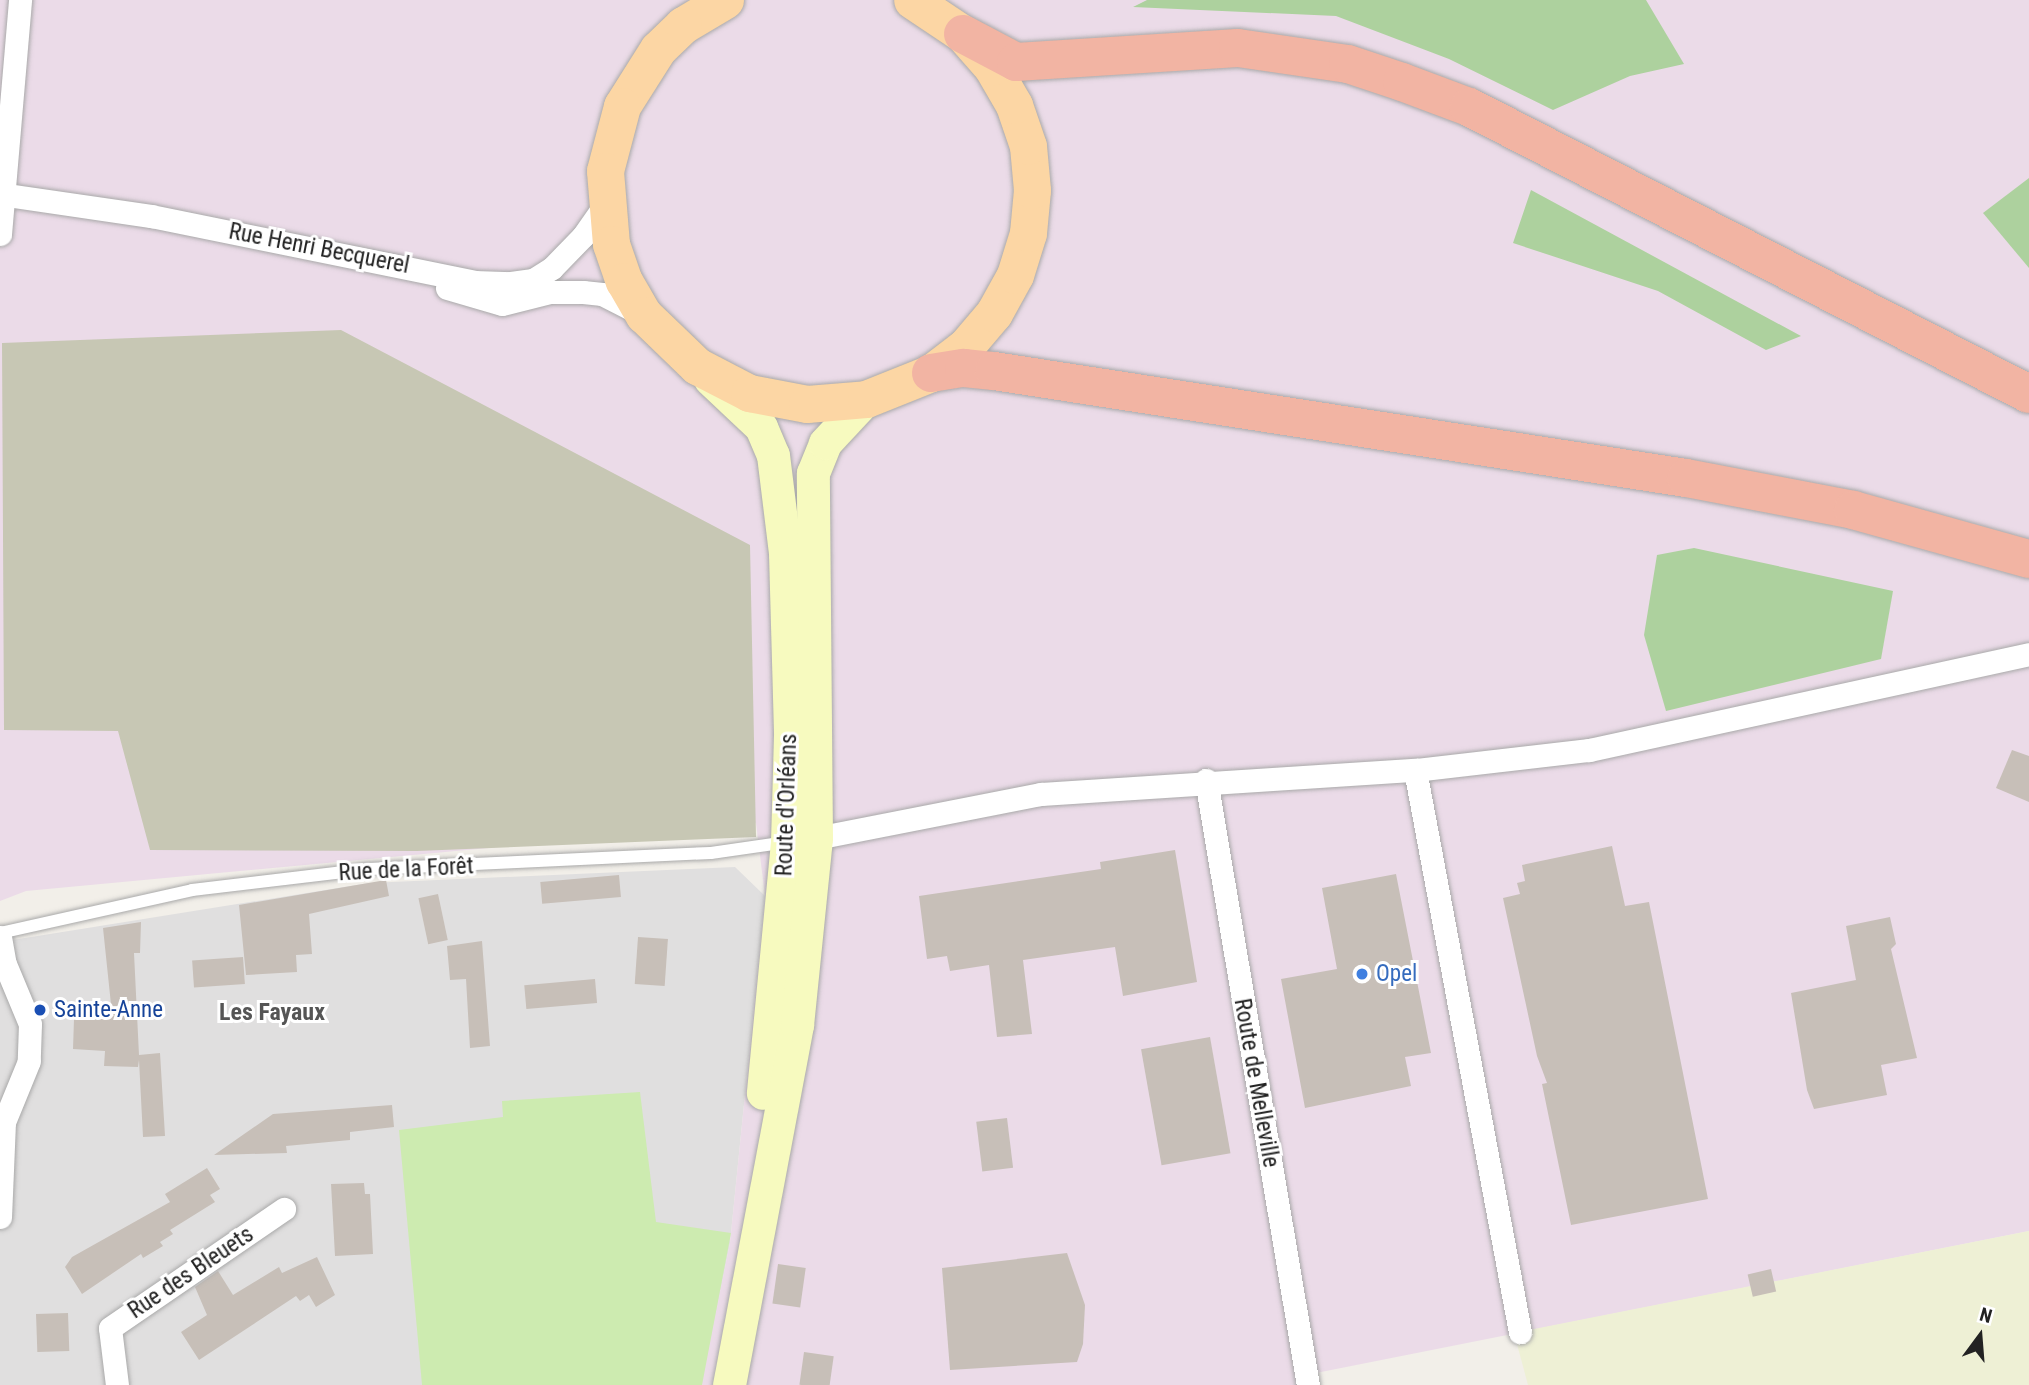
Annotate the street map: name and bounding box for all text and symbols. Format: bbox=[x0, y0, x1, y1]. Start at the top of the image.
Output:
street label: Rue Henri Becquerel bbox=[226, 218, 412, 280]
street label: Route d'Orléans bbox=[771, 733, 803, 877]
street label: Rue de la Forêt bbox=[338, 853, 474, 887]
place label: Opel bbox=[1376, 960, 1417, 988]
marker: Opel bbox=[1354, 966, 1370, 982]
place label: Sainte-Anne bbox=[54, 996, 163, 1024]
street label: Route de Melleville bbox=[1228, 996, 1284, 1170]
district label: Les Fayaux bbox=[219, 999, 325, 1027]
marker: Sainte-Anne bbox=[32, 1002, 48, 1018]
street label: Rue des Bleuets bbox=[123, 1221, 259, 1325]
north arrow bbox=[1945, 1301, 2015, 1371]
text: N bbox=[1977, 1303, 1995, 1328]

